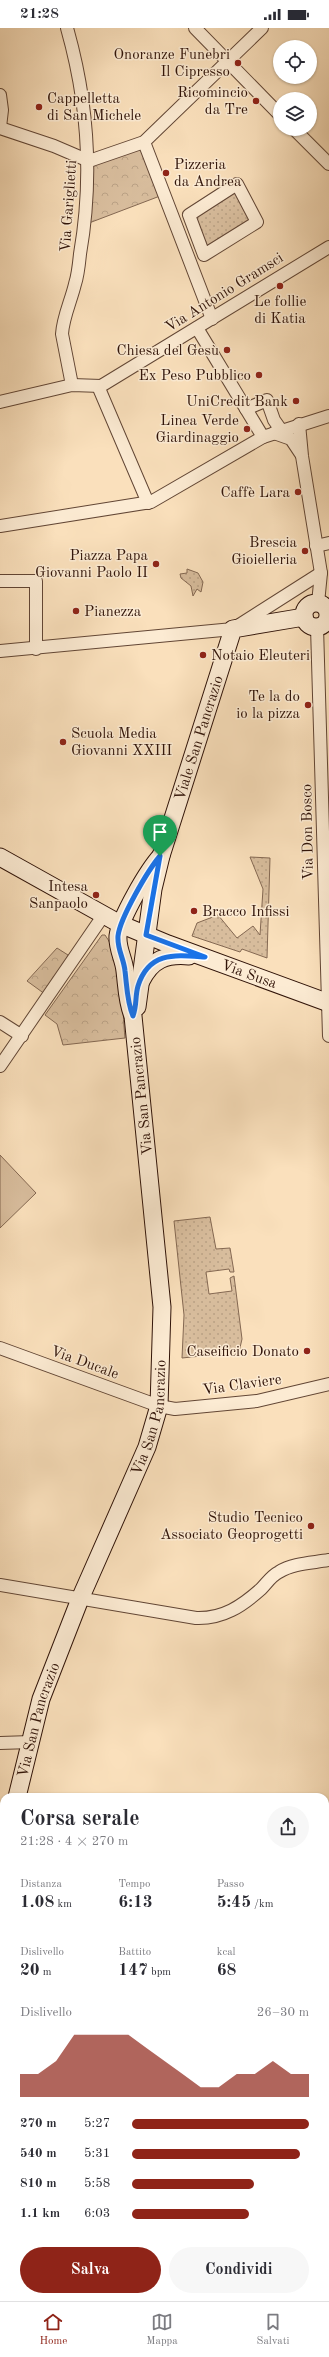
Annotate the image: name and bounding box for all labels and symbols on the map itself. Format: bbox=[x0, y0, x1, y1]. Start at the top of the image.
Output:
place label: Onoranze Funebri Il Cipresso bbox=[114, 48, 230, 80]
marker: Onoranze Funebri Il Cipresso bbox=[233, 58, 243, 68]
place label: Ricomincio da Tre bbox=[177, 86, 248, 118]
place label: Cappelletta di San Michele bbox=[47, 92, 141, 124]
marker: Ricomincio da Tre bbox=[251, 96, 261, 106]
marker: Cappelletta di San Michele bbox=[34, 102, 44, 112]
place label: Pizzeria da Andrea bbox=[174, 158, 242, 190]
street label: Via Gariglietti bbox=[59, 159, 80, 253]
marker: Pizzeria da Andrea bbox=[161, 168, 171, 178]
street label: Via Antonio Gramsci bbox=[163, 251, 286, 336]
marker: Le follie di Katia bbox=[275, 281, 285, 291]
place label: Le follie di Katia bbox=[254, 295, 306, 327]
place label: Chiesa del Gesù bbox=[117, 344, 219, 359]
marker: Chiesa del Gesù bbox=[222, 345, 232, 355]
place label: Ex Peso Pubblico bbox=[139, 369, 251, 384]
marker: Ex Peso Pubblico bbox=[254, 370, 264, 380]
place label: UniCredit Bank bbox=[186, 395, 288, 410]
marker: UniCredit Bank bbox=[291, 396, 301, 406]
place label: Linea Verde Giardinaggio bbox=[156, 414, 239, 446]
marker: Linea Verde Giardinaggio bbox=[242, 424, 252, 434]
place label: Caffè Lara bbox=[221, 486, 291, 501]
marker: Caffè Lara bbox=[293, 487, 303, 497]
place label: Brescia Gioielleria bbox=[231, 536, 298, 568]
marker: Brescia Gioielleria bbox=[300, 546, 310, 556]
place label: Piazza Papa Giovanni Paolo II bbox=[35, 549, 149, 581]
marker: Piazza Papa Giovanni Paolo II bbox=[151, 559, 161, 569]
place label: Pianezza bbox=[84, 605, 142, 620]
marker: Pianezza bbox=[71, 606, 81, 616]
place label: Notaio Eleuteri bbox=[211, 649, 310, 664]
marker: Notaio Eleuteri bbox=[198, 650, 208, 660]
street label: Viale San Pancrazio bbox=[173, 674, 227, 802]
place label: Te la do io la pizza bbox=[236, 690, 301, 722]
marker: Te la do io la pizza bbox=[303, 700, 313, 710]
place label: Scuola Media Giovanni XXIII bbox=[71, 727, 172, 759]
marker: Scuola Media Giovanni XXIII bbox=[58, 737, 68, 747]
street label: Via Don Bosco bbox=[300, 784, 317, 880]
pin bbox=[143, 815, 177, 856]
place label: Intesa Sanpaolo bbox=[29, 880, 89, 912]
marker: Intesa Sanpaolo bbox=[91, 890, 101, 900]
place label: Bracco Infissi bbox=[202, 905, 290, 920]
marker: Bracco Infissi bbox=[189, 906, 199, 916]
street label: Via Susa bbox=[219, 958, 279, 992]
street label: Via San Pancrazio bbox=[129, 1036, 156, 1156]
street label: Via Ducale bbox=[48, 1344, 121, 1383]
place label: Caseificio Donato bbox=[187, 1345, 299, 1360]
marker: Caseificio Donato bbox=[302, 1346, 312, 1356]
street label: Via San Pancrazio bbox=[129, 1359, 169, 1478]
street label: Via Claviere bbox=[202, 1373, 283, 1398]
place label: Studio Tecnico Associato Geoprogetti bbox=[160, 1511, 303, 1543]
marker: Studio Tecnico Associato Geoprogetti bbox=[306, 1521, 316, 1531]
street label: Via San Pancrazio bbox=[16, 1661, 63, 1779]

